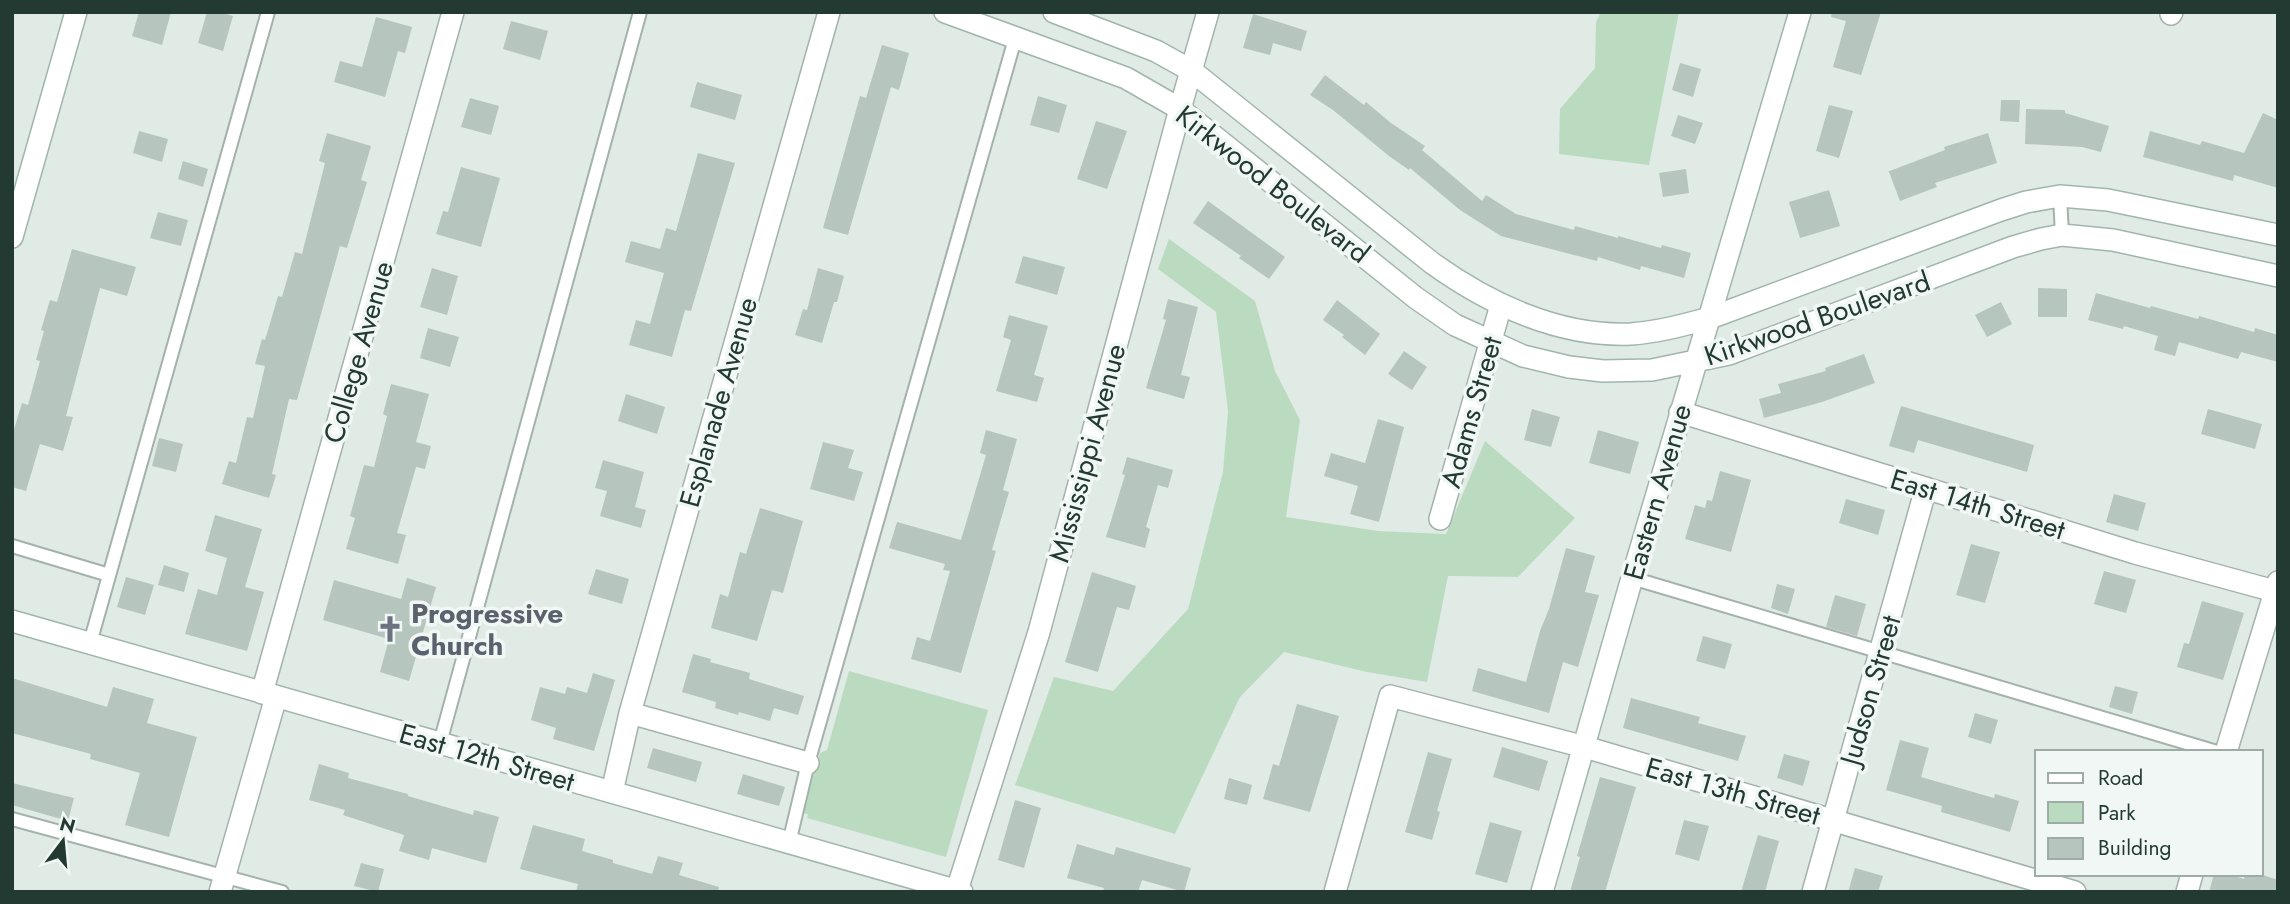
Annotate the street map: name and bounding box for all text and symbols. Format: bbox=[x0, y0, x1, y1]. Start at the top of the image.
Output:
street label: Kirkwood Boulevard bbox=[1167, 95, 1378, 273]
street label: College Avenue bbox=[313, 256, 404, 448]
street label: Kirkwood Boulevard bbox=[1699, 261, 1936, 376]
street label: Esplanade Avenue bbox=[669, 292, 768, 512]
street label: Adams Street bbox=[1430, 331, 1513, 493]
street label: Mississippi Avenue bbox=[1039, 339, 1136, 567]
street label: Eastern Avenue bbox=[1613, 399, 1702, 585]
street label: East 14th Street bbox=[1885, 458, 2071, 551]
place label: Progressive Church bbox=[411, 593, 563, 666]
street label: Judson Street bbox=[1828, 610, 1911, 774]
church icon: Progressive Church bbox=[375, 614, 405, 644]
street label: East 12th Street bbox=[394, 713, 580, 802]
street label: East 13th Street bbox=[1641, 747, 1825, 836]
legend bbox=[2035, 750, 2262, 876]
text: Road bbox=[2098, 763, 2143, 793]
text: Park bbox=[2098, 798, 2136, 828]
north arrow bbox=[28, 806, 98, 876]
text: N bbox=[57, 810, 79, 840]
text: Building bbox=[2098, 833, 2171, 863]

